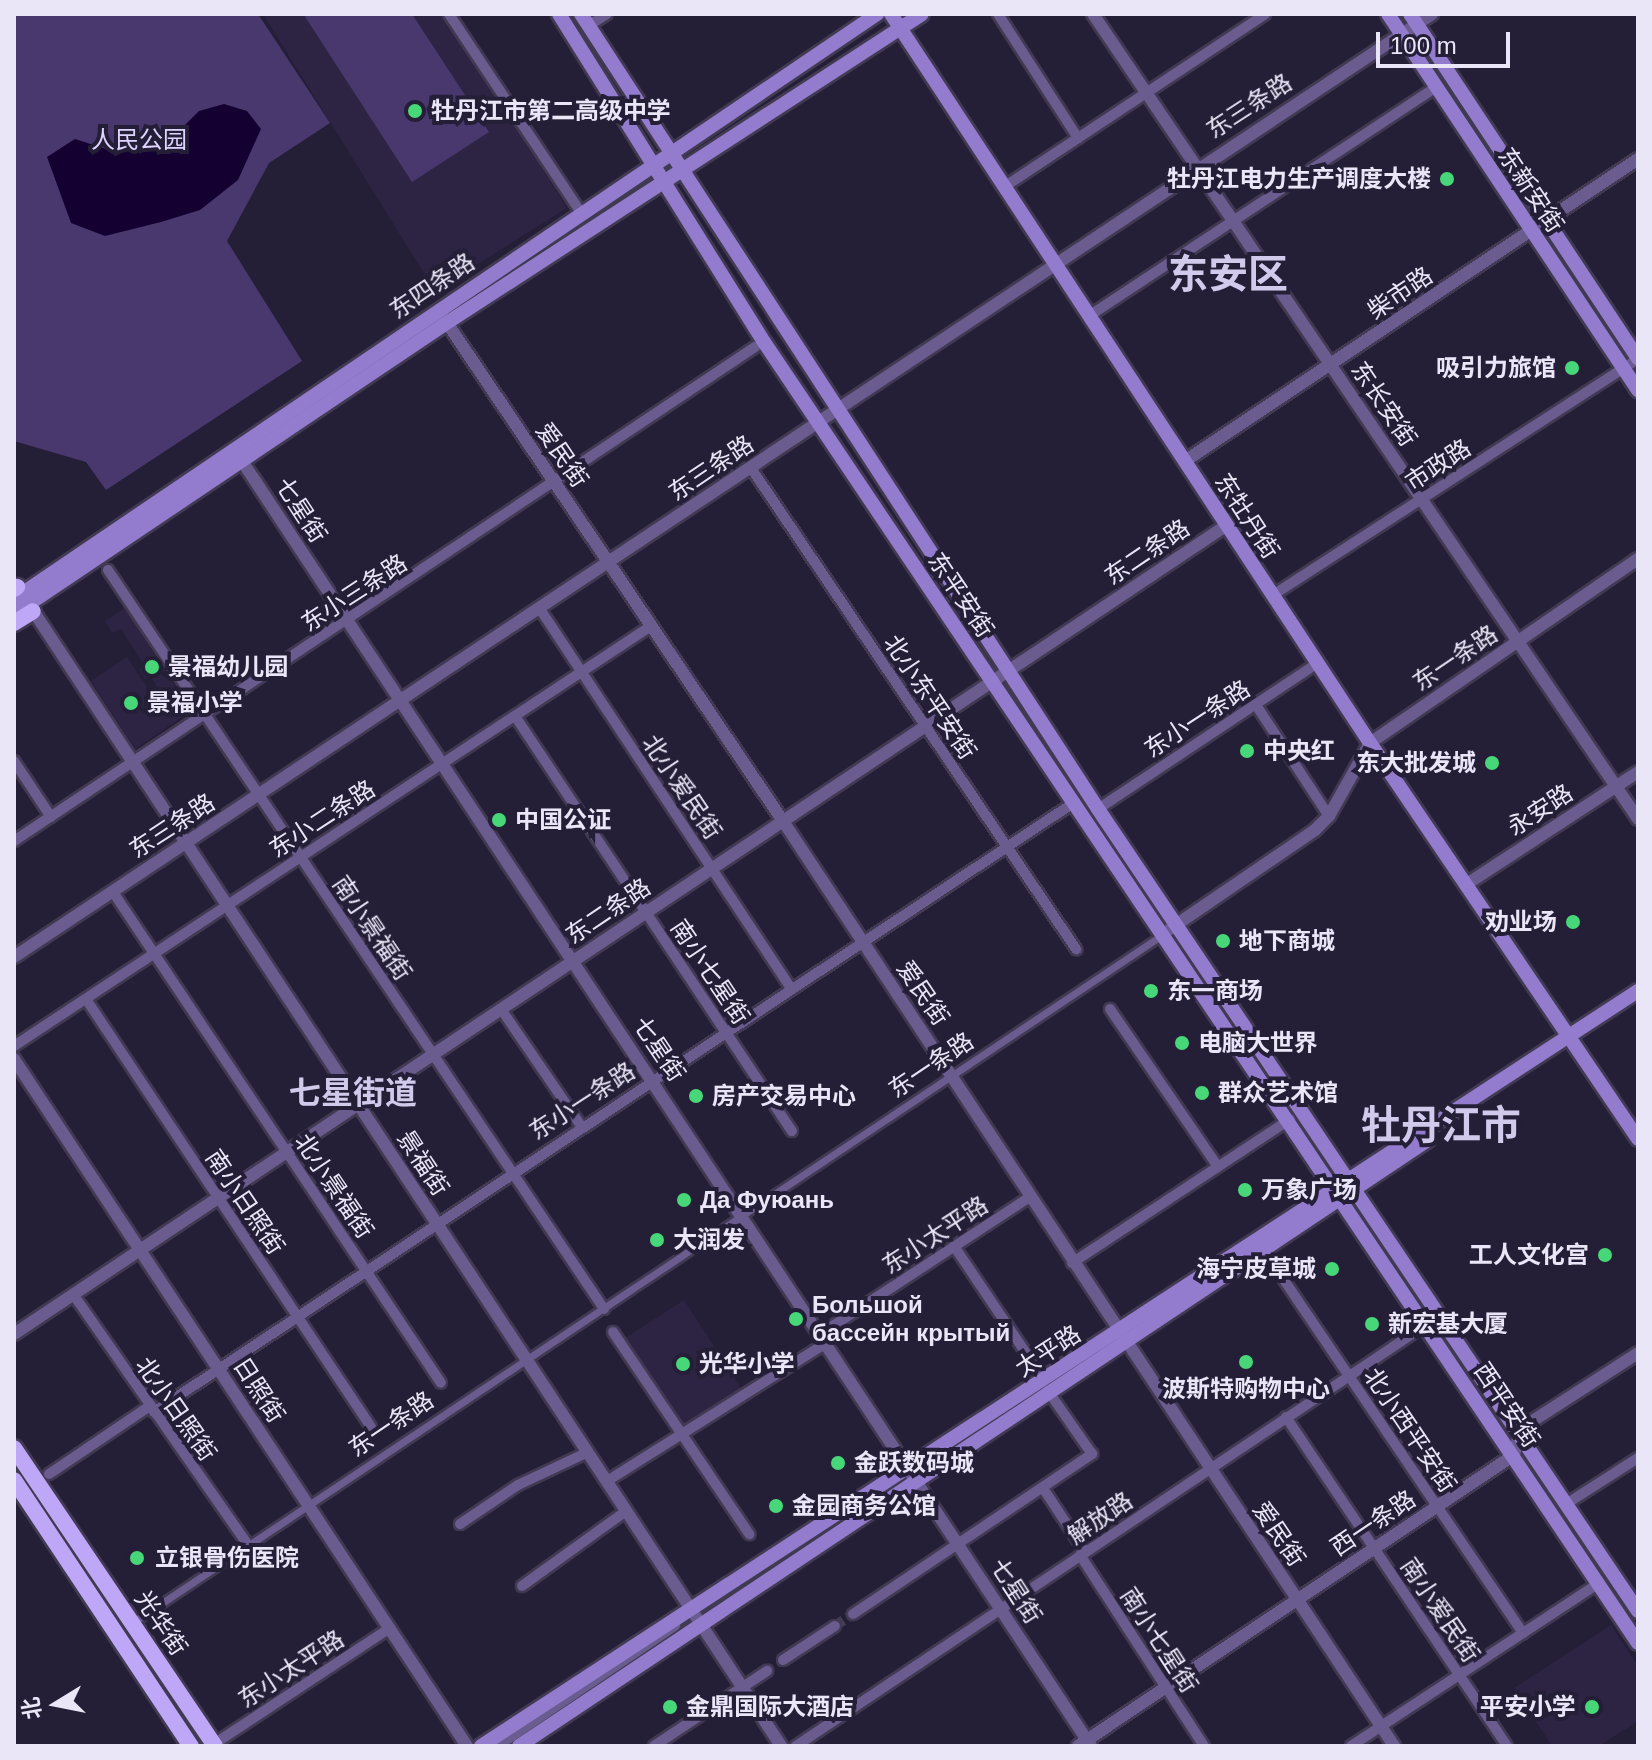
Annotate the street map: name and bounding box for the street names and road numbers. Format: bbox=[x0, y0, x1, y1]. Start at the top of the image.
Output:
street label: 东三条路 bbox=[1201, 68, 1297, 144]
street label: 东新安街 bbox=[1492, 142, 1570, 238]
street label: 东四条路 bbox=[384, 247, 480, 325]
street label: 柴市路 bbox=[1362, 261, 1438, 325]
street label: 东长安街 bbox=[1345, 356, 1423, 452]
street label: 爱民街 bbox=[530, 417, 594, 493]
street label: 东三条路 bbox=[663, 429, 759, 507]
street label: 市政路 bbox=[1400, 433, 1476, 497]
street label: 东牡丹街 bbox=[1209, 468, 1285, 564]
street label: 七星街 bbox=[269, 472, 333, 548]
street label: 东二条路 bbox=[1099, 513, 1195, 591]
street label: 东平安街 bbox=[922, 547, 1000, 643]
street label: 东小三条路 bbox=[296, 548, 412, 638]
street label: 东一条路 bbox=[1407, 619, 1503, 697]
street label: 北小东平安街 bbox=[878, 629, 982, 765]
street label: 东小一条路 bbox=[1139, 674, 1255, 764]
street label: 北小爱民街 bbox=[637, 729, 727, 845]
street label: 东小二条路 bbox=[264, 774, 380, 864]
street label: 永安路 bbox=[1502, 778, 1578, 842]
street label: 东三条路 bbox=[124, 788, 220, 864]
street label: 南小景福街 bbox=[327, 870, 417, 986]
street label: 东二条路 bbox=[560, 872, 656, 950]
street label: 南小七星街 bbox=[665, 914, 755, 1030]
street label: 爱民街 bbox=[891, 955, 955, 1031]
street label: 七星街 bbox=[627, 1011, 691, 1087]
street label: 东一条路 bbox=[883, 1026, 979, 1104]
street label: 东小一条路 bbox=[524, 1056, 640, 1146]
street label: 景福街 bbox=[391, 1125, 455, 1201]
street label: 北小景福街 bbox=[289, 1128, 379, 1244]
street label: 南小日照街 bbox=[200, 1144, 290, 1260]
street label: 东小太平路 bbox=[877, 1190, 993, 1280]
street label: 太平路 bbox=[1010, 1319, 1086, 1383]
street label: 北小日照街 bbox=[130, 1352, 222, 1466]
street label: 日照街 bbox=[227, 1352, 291, 1428]
street label: 西平安街 bbox=[1468, 1357, 1546, 1453]
street label: 北小西平安街 bbox=[1358, 1362, 1462, 1498]
street label: 东一条路 bbox=[343, 1385, 439, 1463]
street label: 西一条路 bbox=[1325, 1484, 1421, 1562]
street label: 解放路 bbox=[1062, 1486, 1138, 1550]
street label: 爱民街 bbox=[1247, 1496, 1311, 1572]
street label: 南小爱民街 bbox=[1395, 1552, 1485, 1668]
street label: 七星街 bbox=[984, 1553, 1048, 1629]
street label: 南小七星街 bbox=[1114, 1582, 1204, 1698]
street label: 光华街 bbox=[129, 1585, 193, 1661]
street label: 东小太平路 bbox=[233, 1624, 349, 1714]

